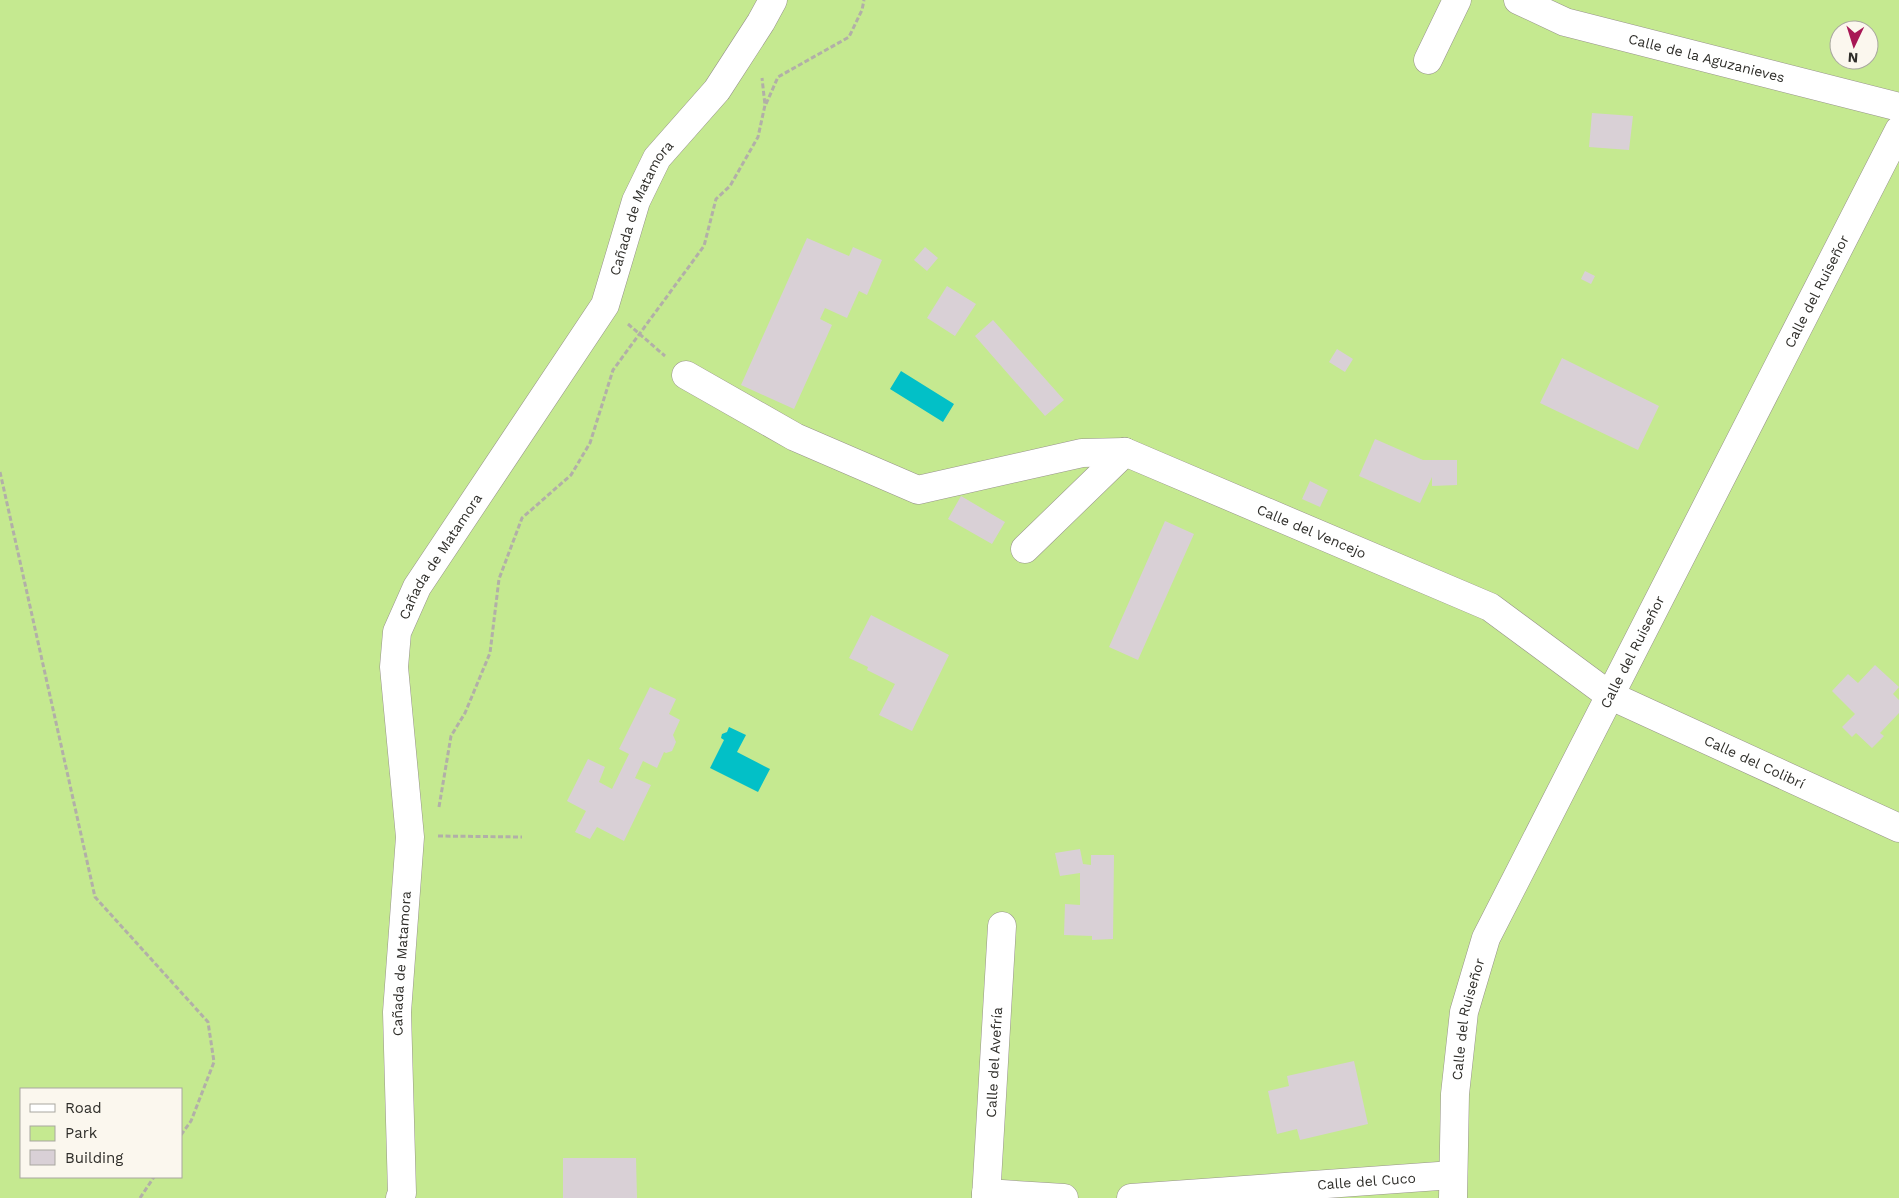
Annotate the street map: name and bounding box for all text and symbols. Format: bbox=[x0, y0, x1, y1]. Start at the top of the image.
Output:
north arrow bbox=[1829, 20, 1879, 70]
street label: Calle de la Aguzanieves bbox=[1627, 30, 1786, 86]
text: N bbox=[1847, 50, 1859, 66]
street label: Cañada de Matamora bbox=[606, 137, 677, 277]
street label: Calle del Ruiseñor bbox=[1781, 232, 1852, 350]
street label: Cañada de Matamora bbox=[396, 490, 485, 622]
street label: Calle del Vencejo bbox=[1254, 501, 1369, 561]
street label: Calle del Ruiseñor bbox=[1597, 593, 1668, 711]
street label: Calle del Colibrí bbox=[1702, 732, 1808, 792]
street label: Cañada de Matamora bbox=[389, 890, 414, 1036]
street label: Calle del Ruiseñor bbox=[1449, 956, 1488, 1081]
street label: Calle del Avefría bbox=[983, 1006, 1005, 1118]
legend bbox=[20, 1088, 182, 1178]
text: Road bbox=[65, 1099, 102, 1117]
text: Park bbox=[65, 1124, 98, 1142]
text: Building bbox=[65, 1149, 123, 1167]
street label: Calle del Cuco bbox=[1316, 1170, 1416, 1193]

